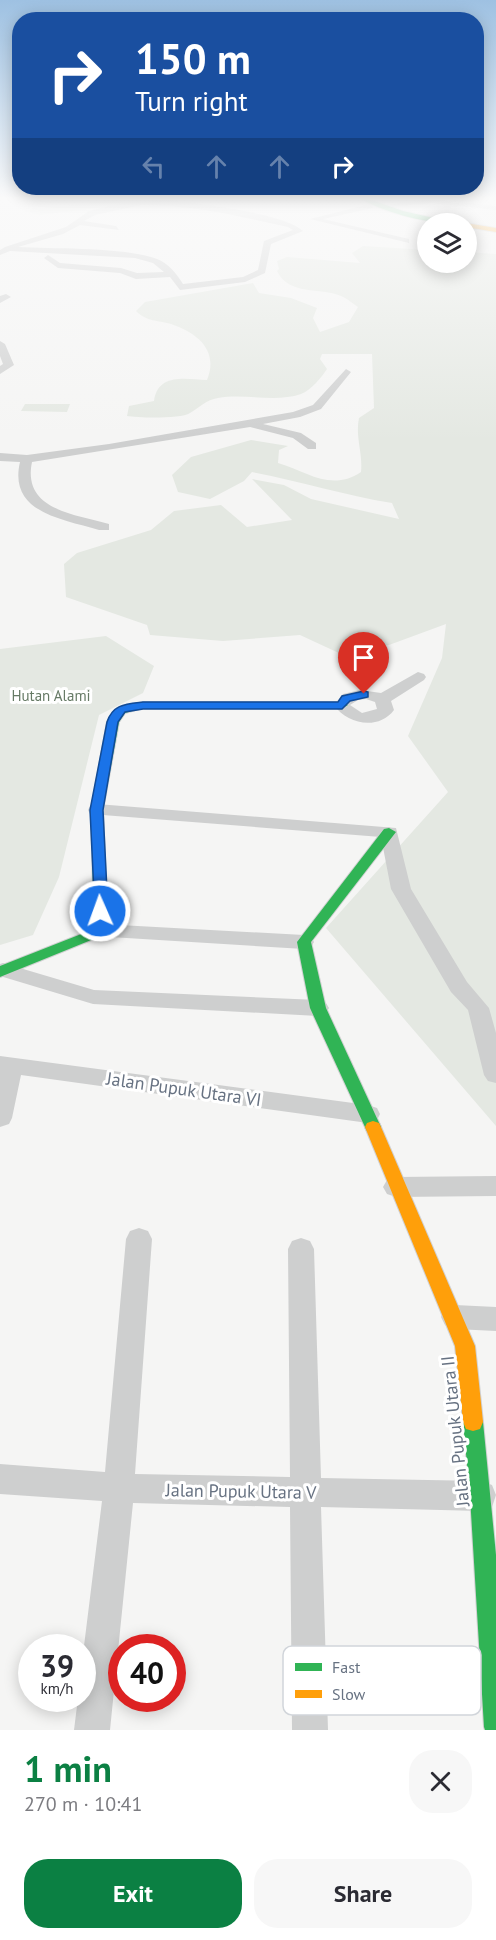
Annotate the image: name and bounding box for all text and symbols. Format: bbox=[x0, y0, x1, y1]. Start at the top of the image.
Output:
text: 150 m bbox=[135, 31, 251, 86]
icon: right bbox=[36, 36, 114, 114]
text: Turn right bbox=[135, 84, 248, 118]
icon: left bbox=[137, 150, 170, 183]
icon: ahead bbox=[200, 150, 233, 183]
icon: ahead bbox=[263, 150, 296, 183]
icon: right bbox=[326, 150, 359, 183]
map controls bbox=[417, 213, 477, 273]
button: layers bbox=[417, 213, 477, 273]
pin bbox=[338, 632, 389, 694]
icon: arrive bbox=[347, 641, 380, 674]
park label: Hutan Alami bbox=[11, 686, 91, 705]
position arrow bbox=[68, 879, 132, 943]
street label: Jalan Pupuk Utara VI bbox=[104, 1067, 263, 1111]
street label: Jalan Pupuk Utara II bbox=[436, 1354, 474, 1509]
street label: Jalan Pupuk Utara V bbox=[164, 1478, 317, 1504]
speed limit sign: 40 bbox=[108, 1634, 186, 1712]
text: 39 bbox=[40, 1646, 74, 1685]
legend bbox=[283, 1646, 481, 1715]
text: Fast bbox=[332, 1657, 361, 1677]
text: km/h bbox=[41, 1679, 73, 1698]
text: Slow bbox=[332, 1684, 366, 1704]
text: 1 min bbox=[24, 1745, 112, 1792]
button: close bbox=[409, 1750, 472, 1813]
text: 270 m · 10:41 bbox=[24, 1791, 142, 1817]
button: Exit bbox=[24, 1859, 242, 1928]
button: Share bbox=[254, 1859, 472, 1928]

